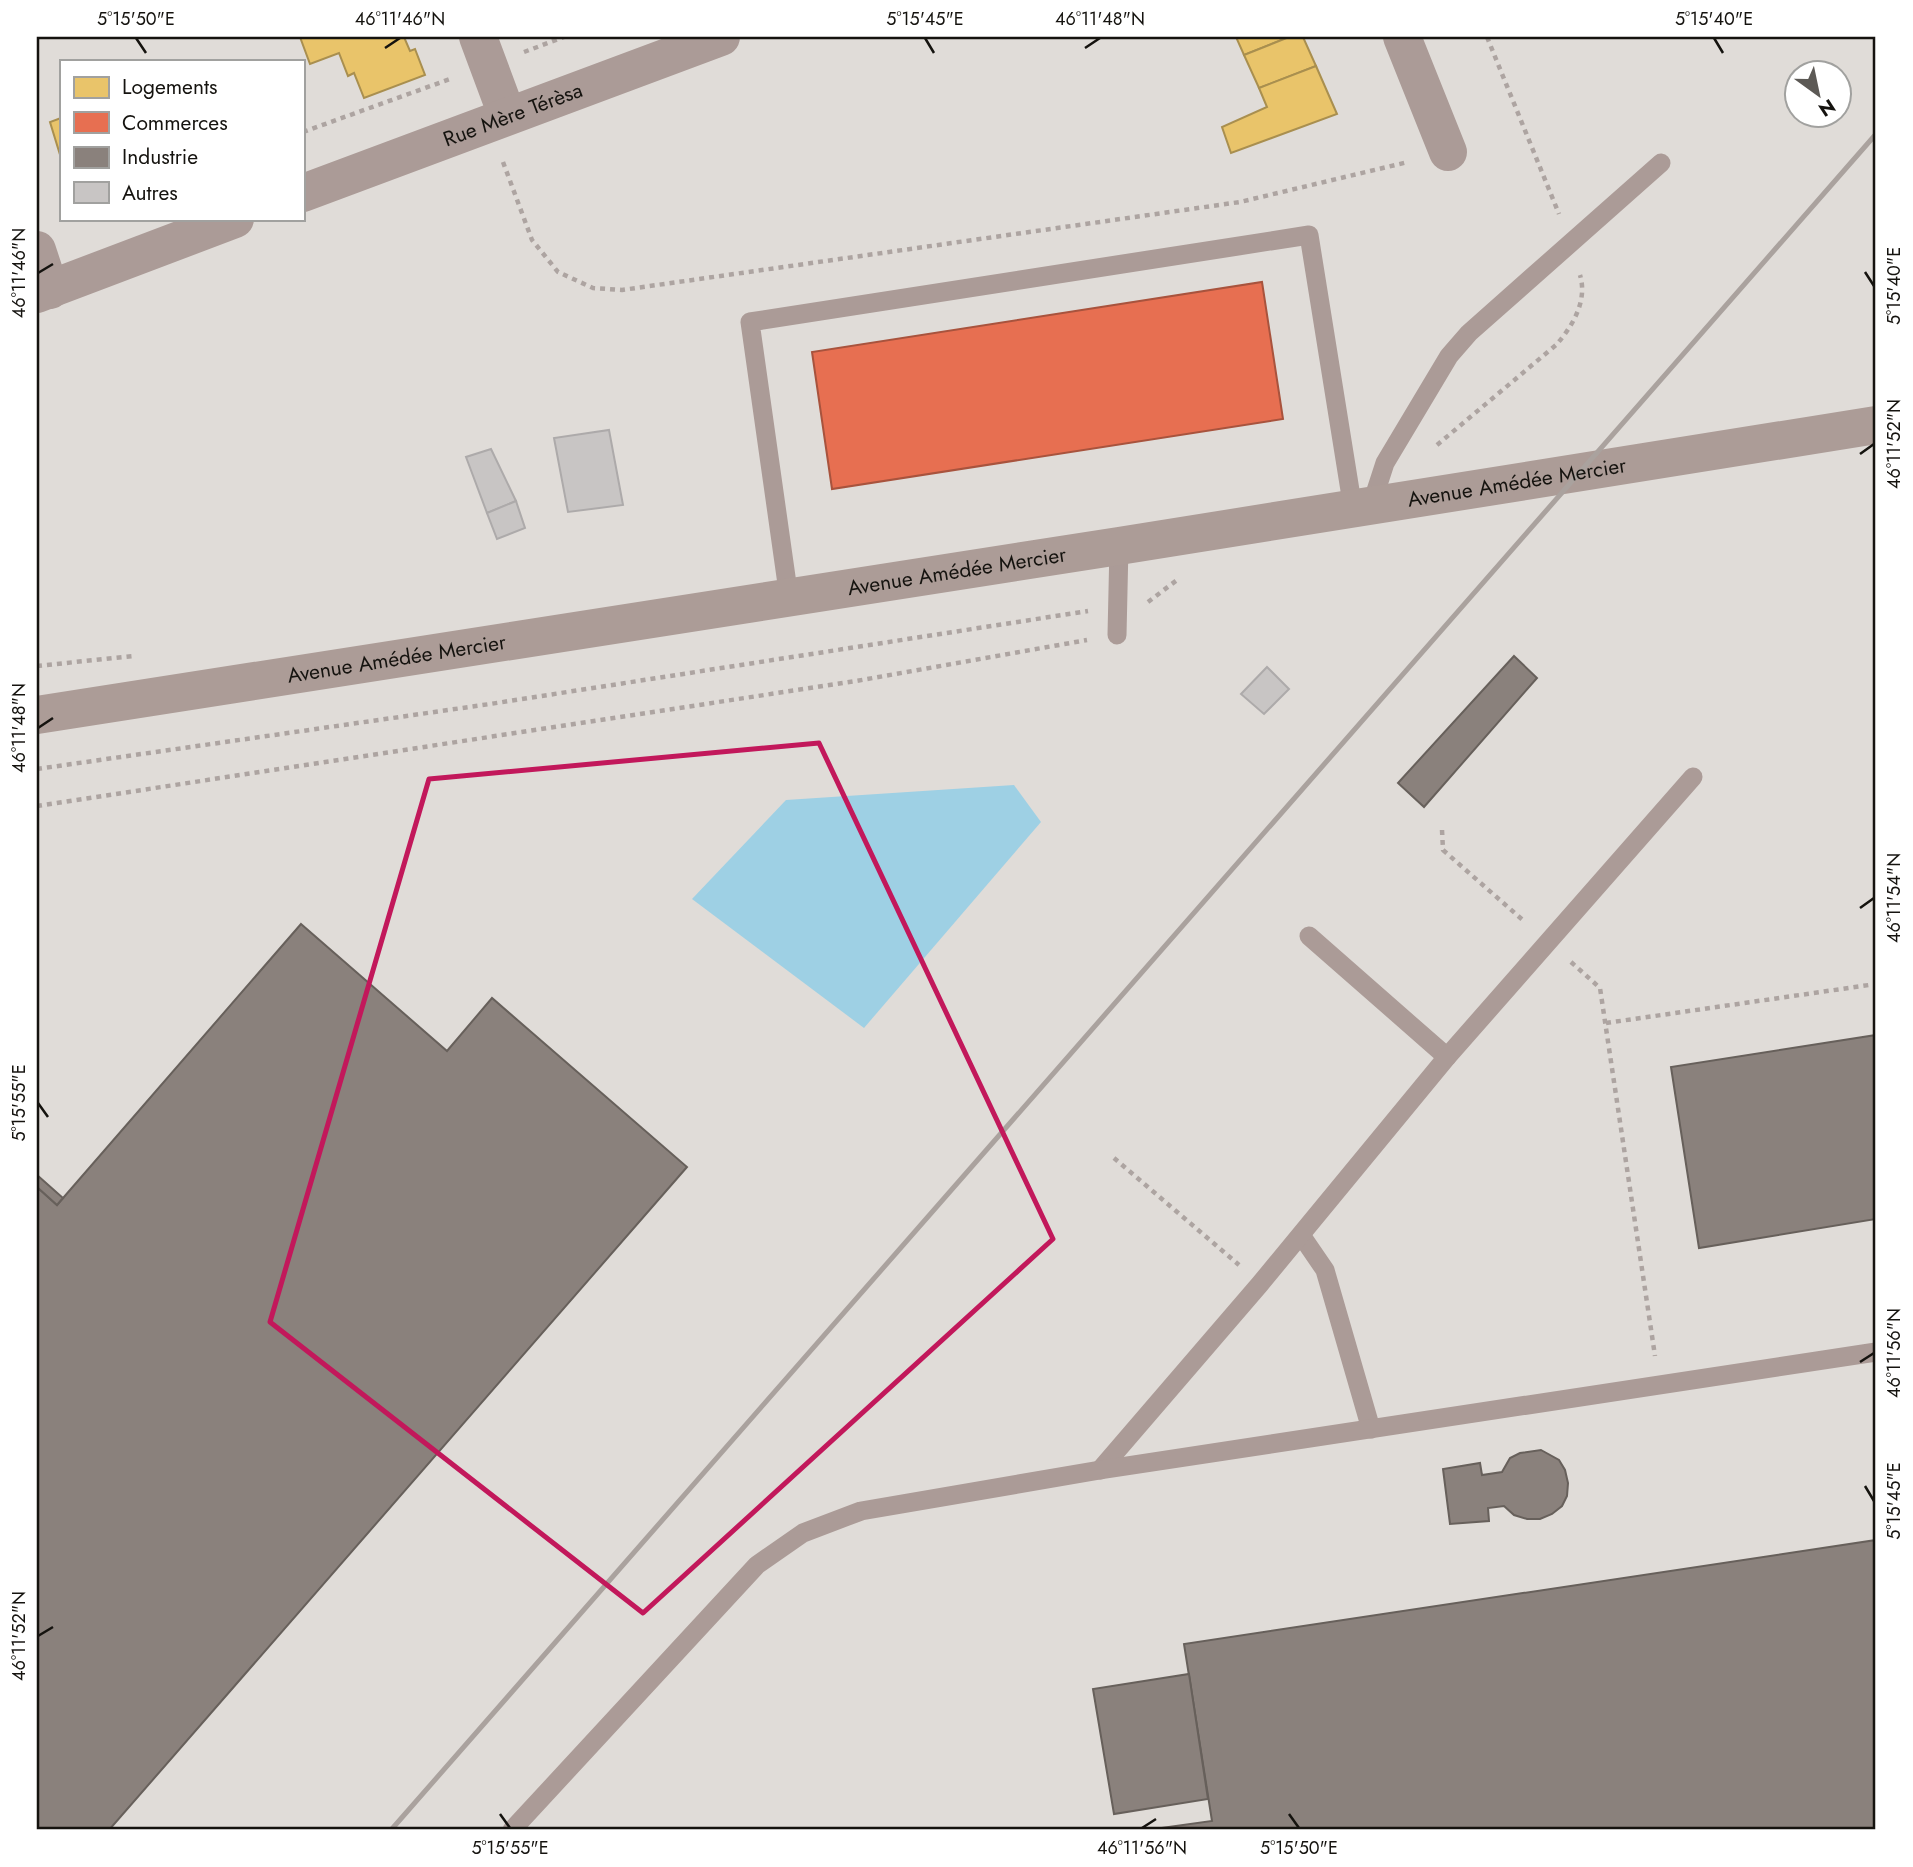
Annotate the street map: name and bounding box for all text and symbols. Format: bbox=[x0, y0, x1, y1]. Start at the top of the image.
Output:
text: 5°15'50"E bbox=[97, 6, 175, 32]
text: 46°11'46"N bbox=[355, 6, 445, 32]
text: 5°15'45"E bbox=[886, 6, 964, 32]
text: 46°11'48"N bbox=[1055, 6, 1145, 32]
text: 5°15'40"E bbox=[1675, 6, 1753, 32]
legend bbox=[60, 60, 304, 220]
north arrow bbox=[1784, 60, 1854, 130]
text: Logements bbox=[122, 72, 217, 102]
street label: Rue Mère Térèsa bbox=[439, 75, 587, 154]
text: N bbox=[1813, 92, 1841, 123]
text: Commerces bbox=[122, 108, 228, 138]
text: Industrie bbox=[122, 142, 198, 172]
text: Autres bbox=[122, 178, 178, 208]
text: 46°11'46"N bbox=[6, 228, 32, 318]
text: 5°15'40"E bbox=[1881, 247, 1907, 325]
text: 46°11'52"N bbox=[1881, 399, 1907, 489]
street label: Avenue Amédée Mercier bbox=[1405, 450, 1629, 515]
street label: Avenue Amédée Mercier bbox=[845, 539, 1069, 603]
street label: Avenue Amédée Mercier bbox=[285, 627, 509, 691]
text: 46°11'48"N bbox=[6, 683, 32, 773]
text: 46°11'54"N bbox=[1881, 853, 1907, 943]
text: 5°15'55"E bbox=[6, 1064, 32, 1142]
text: 46°11'56"N bbox=[1881, 1308, 1907, 1398]
text: 5°15'45"E bbox=[1881, 1462, 1907, 1540]
text: 46°11'52"N bbox=[6, 1591, 32, 1681]
text: 5°15'55"E bbox=[471, 1835, 549, 1861]
text: 46°11'56"N bbox=[1097, 1835, 1187, 1861]
text: 5°15'50"E bbox=[1260, 1835, 1338, 1861]

